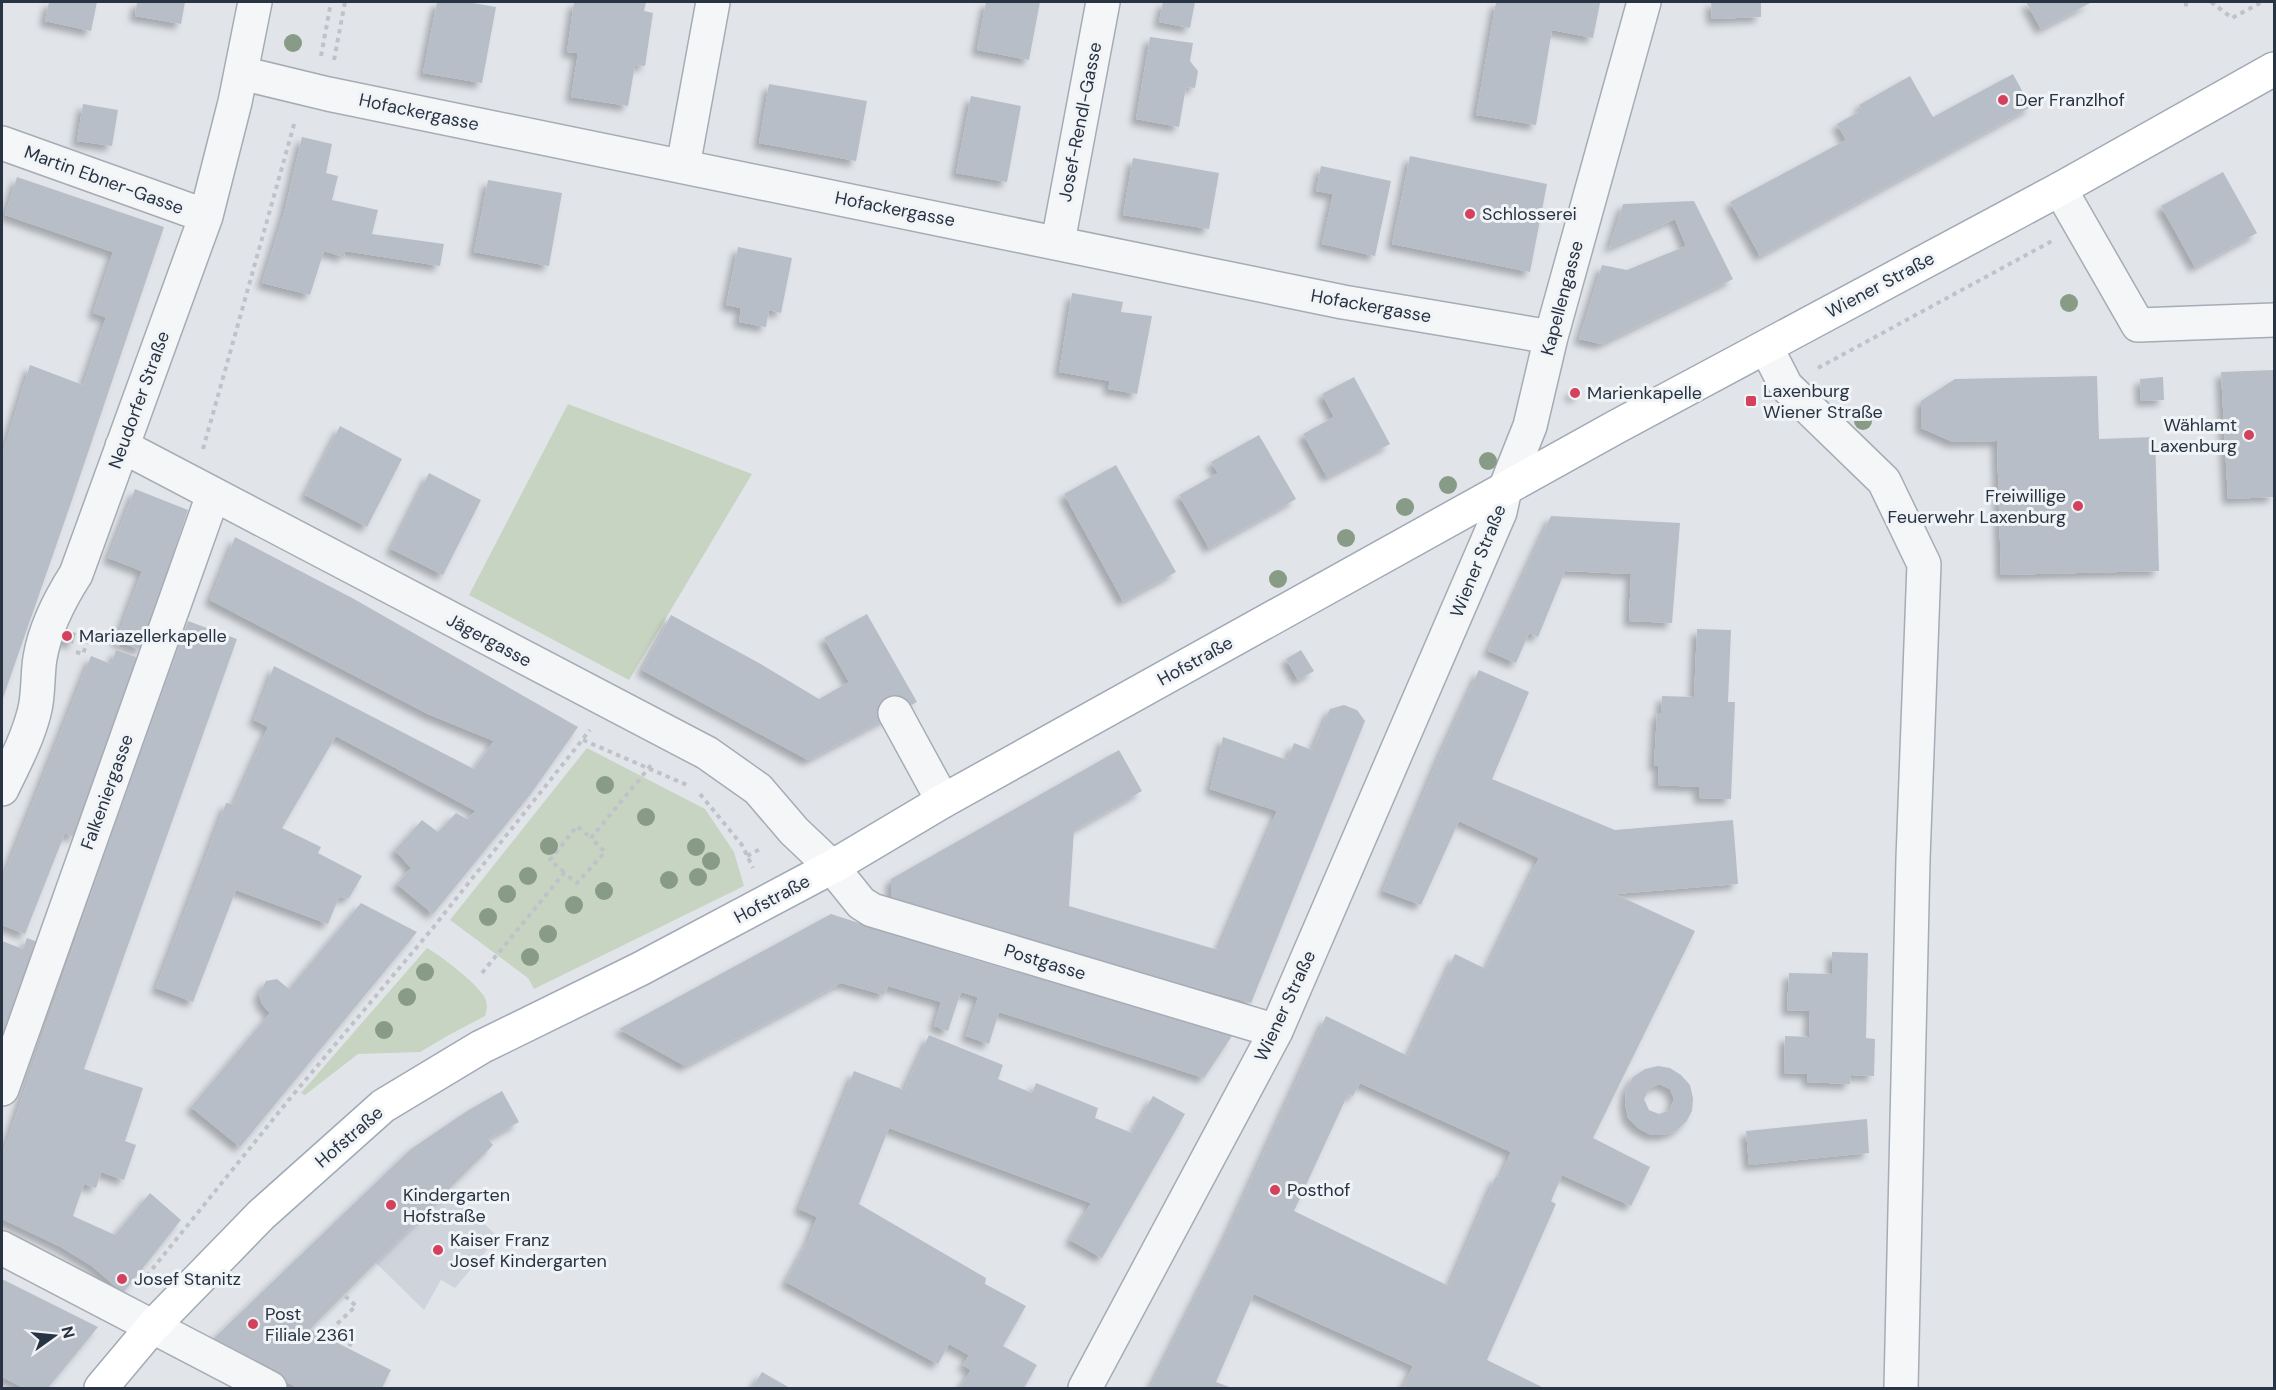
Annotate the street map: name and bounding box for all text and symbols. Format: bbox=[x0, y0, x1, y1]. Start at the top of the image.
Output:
street label: Josef-Rendl-Gasse bbox=[1053, 40, 1107, 204]
street label: Hofackergasse bbox=[357, 88, 481, 136]
place label: Der Franzlhof bbox=[2015, 88, 2125, 112]
marker: Der Franzlhof bbox=[1996, 93, 2010, 107]
street label: Martin Ebner-Gasse bbox=[21, 140, 187, 220]
street label: Hofackergasse bbox=[833, 186, 957, 232]
place label: Schlosserei bbox=[1482, 202, 1577, 226]
marker: Schlosserei bbox=[1463, 207, 1477, 221]
street label: Kapellengasse bbox=[1535, 238, 1589, 358]
street label: Wiener Straße bbox=[1821, 246, 1939, 324]
street label: Hofackergasse bbox=[1309, 284, 1433, 328]
street label: Neudorfer Straße bbox=[103, 328, 175, 472]
place label: Laxenburg Wiener Straße bbox=[1763, 379, 1883, 424]
place label: Marienkapelle bbox=[1587, 381, 1702, 405]
marker: Marienkapelle bbox=[1568, 386, 1582, 400]
marker: Laxenburg Wiener Straße bbox=[1744, 394, 1758, 408]
place label: Wählamt Laxenburg bbox=[2151, 413, 2237, 458]
marker: Wählamt Laxenburg bbox=[2242, 428, 2256, 442]
place label: Freiwillige Feuerwehr Laxenburg bbox=[1887, 484, 2066, 529]
marker: Freiwillige Feuerwehr Laxenburg bbox=[2071, 499, 2085, 513]
street label: Wiener Straße bbox=[1444, 501, 1512, 621]
street label: Jägergasse bbox=[442, 608, 536, 672]
place label: Mariazellerkapelle bbox=[79, 624, 227, 648]
marker: Mariazellerkapelle bbox=[60, 629, 74, 643]
street label: Hofstraße bbox=[1153, 630, 1237, 692]
street label: Falkeniergasse bbox=[75, 731, 139, 853]
street label: Hofstraße bbox=[730, 869, 814, 929]
street label: Postgasse bbox=[1001, 938, 1089, 986]
street label: Wiener Straße bbox=[1249, 947, 1321, 1065]
street label: Hofstraße bbox=[310, 1101, 388, 1173]
place label: Posthof bbox=[1287, 1178, 1350, 1202]
place label: Kindergarten Hofstraße bbox=[403, 1183, 510, 1228]
marker: Posthof bbox=[1268, 1183, 1282, 1197]
marker: Kindergarten Hofstraße bbox=[384, 1198, 398, 1212]
place label: Kaiser Franz Josef Kindergarten bbox=[450, 1228, 607, 1273]
marker: Kaiser Franz Josef Kindergarten bbox=[431, 1243, 445, 1257]
place label: Josef Stanitz bbox=[134, 1267, 241, 1291]
marker: Josef Stanitz bbox=[115, 1272, 129, 1286]
place label: Post Filiale 2361 bbox=[265, 1302, 354, 1347]
north arrow bbox=[24, 1306, 84, 1366]
marker: Post Filiale 2361 bbox=[246, 1317, 260, 1331]
text: N bbox=[56, 1324, 80, 1341]

